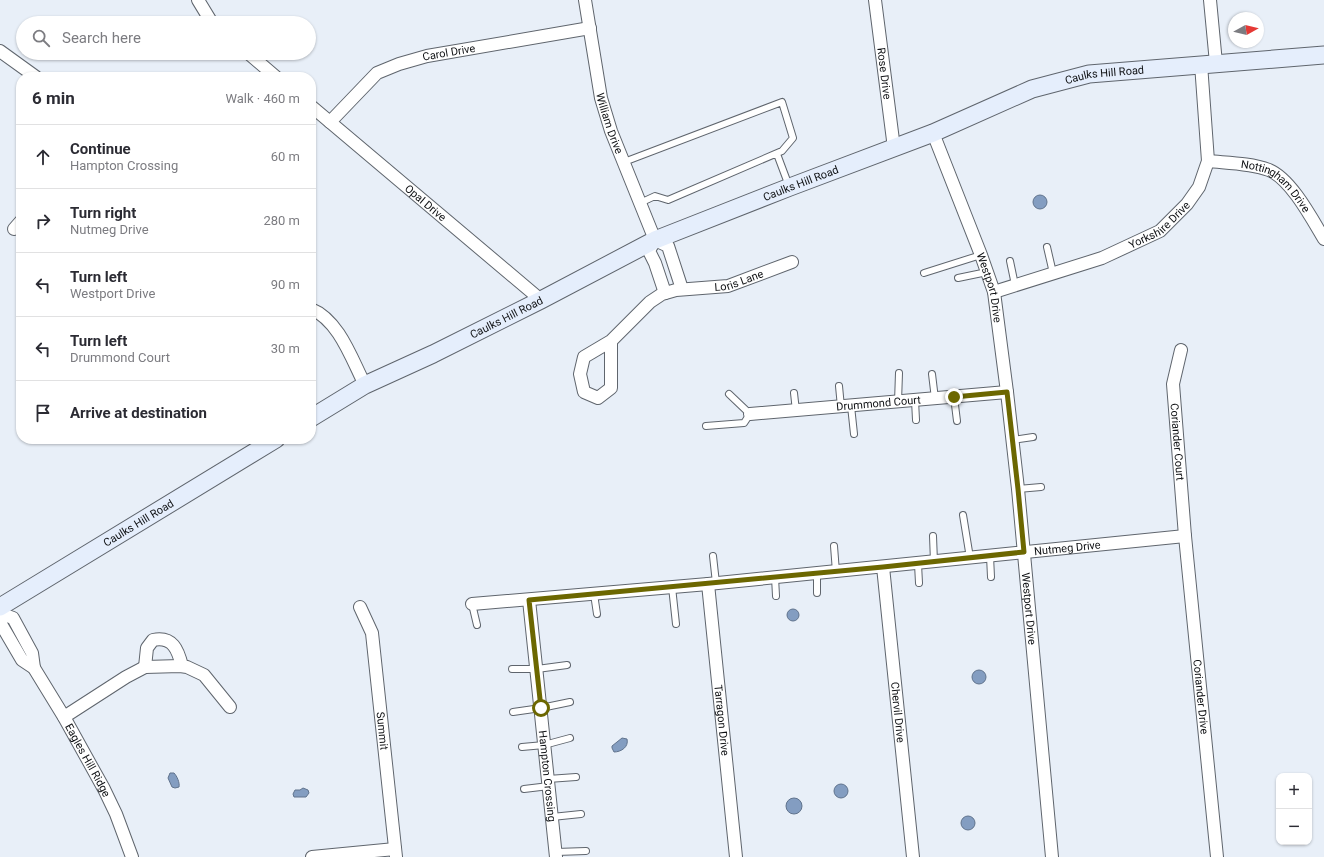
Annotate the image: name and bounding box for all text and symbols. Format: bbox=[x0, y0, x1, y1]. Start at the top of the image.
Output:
north arrow bbox=[1228, 12, 1264, 48]
search box bbox=[16, 16, 316, 60]
icon: search bbox=[30, 27, 52, 49]
text: Search here bbox=[62, 29, 141, 47]
street label: Carol Drive bbox=[421, 42, 476, 64]
street label: Rose Drive bbox=[874, 47, 894, 100]
street label: Caulks Hill Road bbox=[1064, 64, 1145, 87]
text: 6 min bbox=[32, 88, 75, 108]
text: Walk · 460 m bbox=[225, 91, 300, 106]
street label: William Drive bbox=[593, 92, 626, 156]
text: Continue bbox=[70, 140, 131, 158]
icon: ahead bbox=[32, 146, 54, 168]
text: 60 m bbox=[271, 149, 300, 164]
text: Hampton Crossing bbox=[70, 158, 178, 173]
street label: Nottingham Drive bbox=[1240, 158, 1313, 215]
street label: Caulks Hill Road bbox=[761, 163, 840, 204]
street label: Opal Drive bbox=[402, 182, 449, 224]
street label: Yorkshire Drive bbox=[1127, 199, 1193, 252]
text: Turn right bbox=[70, 204, 136, 222]
icon: right bbox=[32, 210, 54, 232]
text: 280 m bbox=[263, 213, 300, 228]
text: Nutmeg Drive bbox=[70, 222, 149, 237]
street label: Westport Drive bbox=[974, 251, 1004, 324]
street label: Loris Lane bbox=[714, 267, 765, 294]
text: Turn left bbox=[70, 268, 127, 286]
icon: left bbox=[32, 274, 54, 296]
text: 90 m bbox=[271, 277, 300, 292]
text: Westport Drive bbox=[70, 286, 155, 301]
street label: Caulks Hill Road bbox=[468, 294, 545, 341]
text: Turn left bbox=[70, 332, 127, 350]
icon: left bbox=[32, 338, 54, 360]
text: 30 m bbox=[271, 341, 300, 356]
text: Drummond Court bbox=[70, 350, 170, 365]
route end bbox=[945, 388, 963, 406]
street label: Drummond Court bbox=[836, 393, 922, 414]
icon: arrive bbox=[32, 402, 54, 424]
street label: Coriander Court bbox=[1168, 403, 1187, 482]
text: Arrive at destination bbox=[70, 404, 207, 422]
street label: Caulks Hill Road bbox=[101, 497, 176, 550]
street label: Nutmeg Drive bbox=[1034, 539, 1101, 558]
street label: Westport Drive bbox=[1019, 572, 1038, 646]
street label: Coriander Drive bbox=[1190, 659, 1211, 735]
street label: Chervil Drive bbox=[888, 681, 907, 743]
street label: Tarragon Drive bbox=[711, 684, 732, 757]
route start bbox=[532, 699, 550, 717]
street label: Summit bbox=[373, 711, 391, 751]
street label: Eagles Hill Ridge bbox=[62, 722, 113, 799]
street label: Hampton Crossing bbox=[536, 730, 558, 822]
map controls bbox=[1276, 773, 1312, 845]
button: + bbox=[1276, 773, 1312, 809]
button: − bbox=[1276, 809, 1312, 845]

